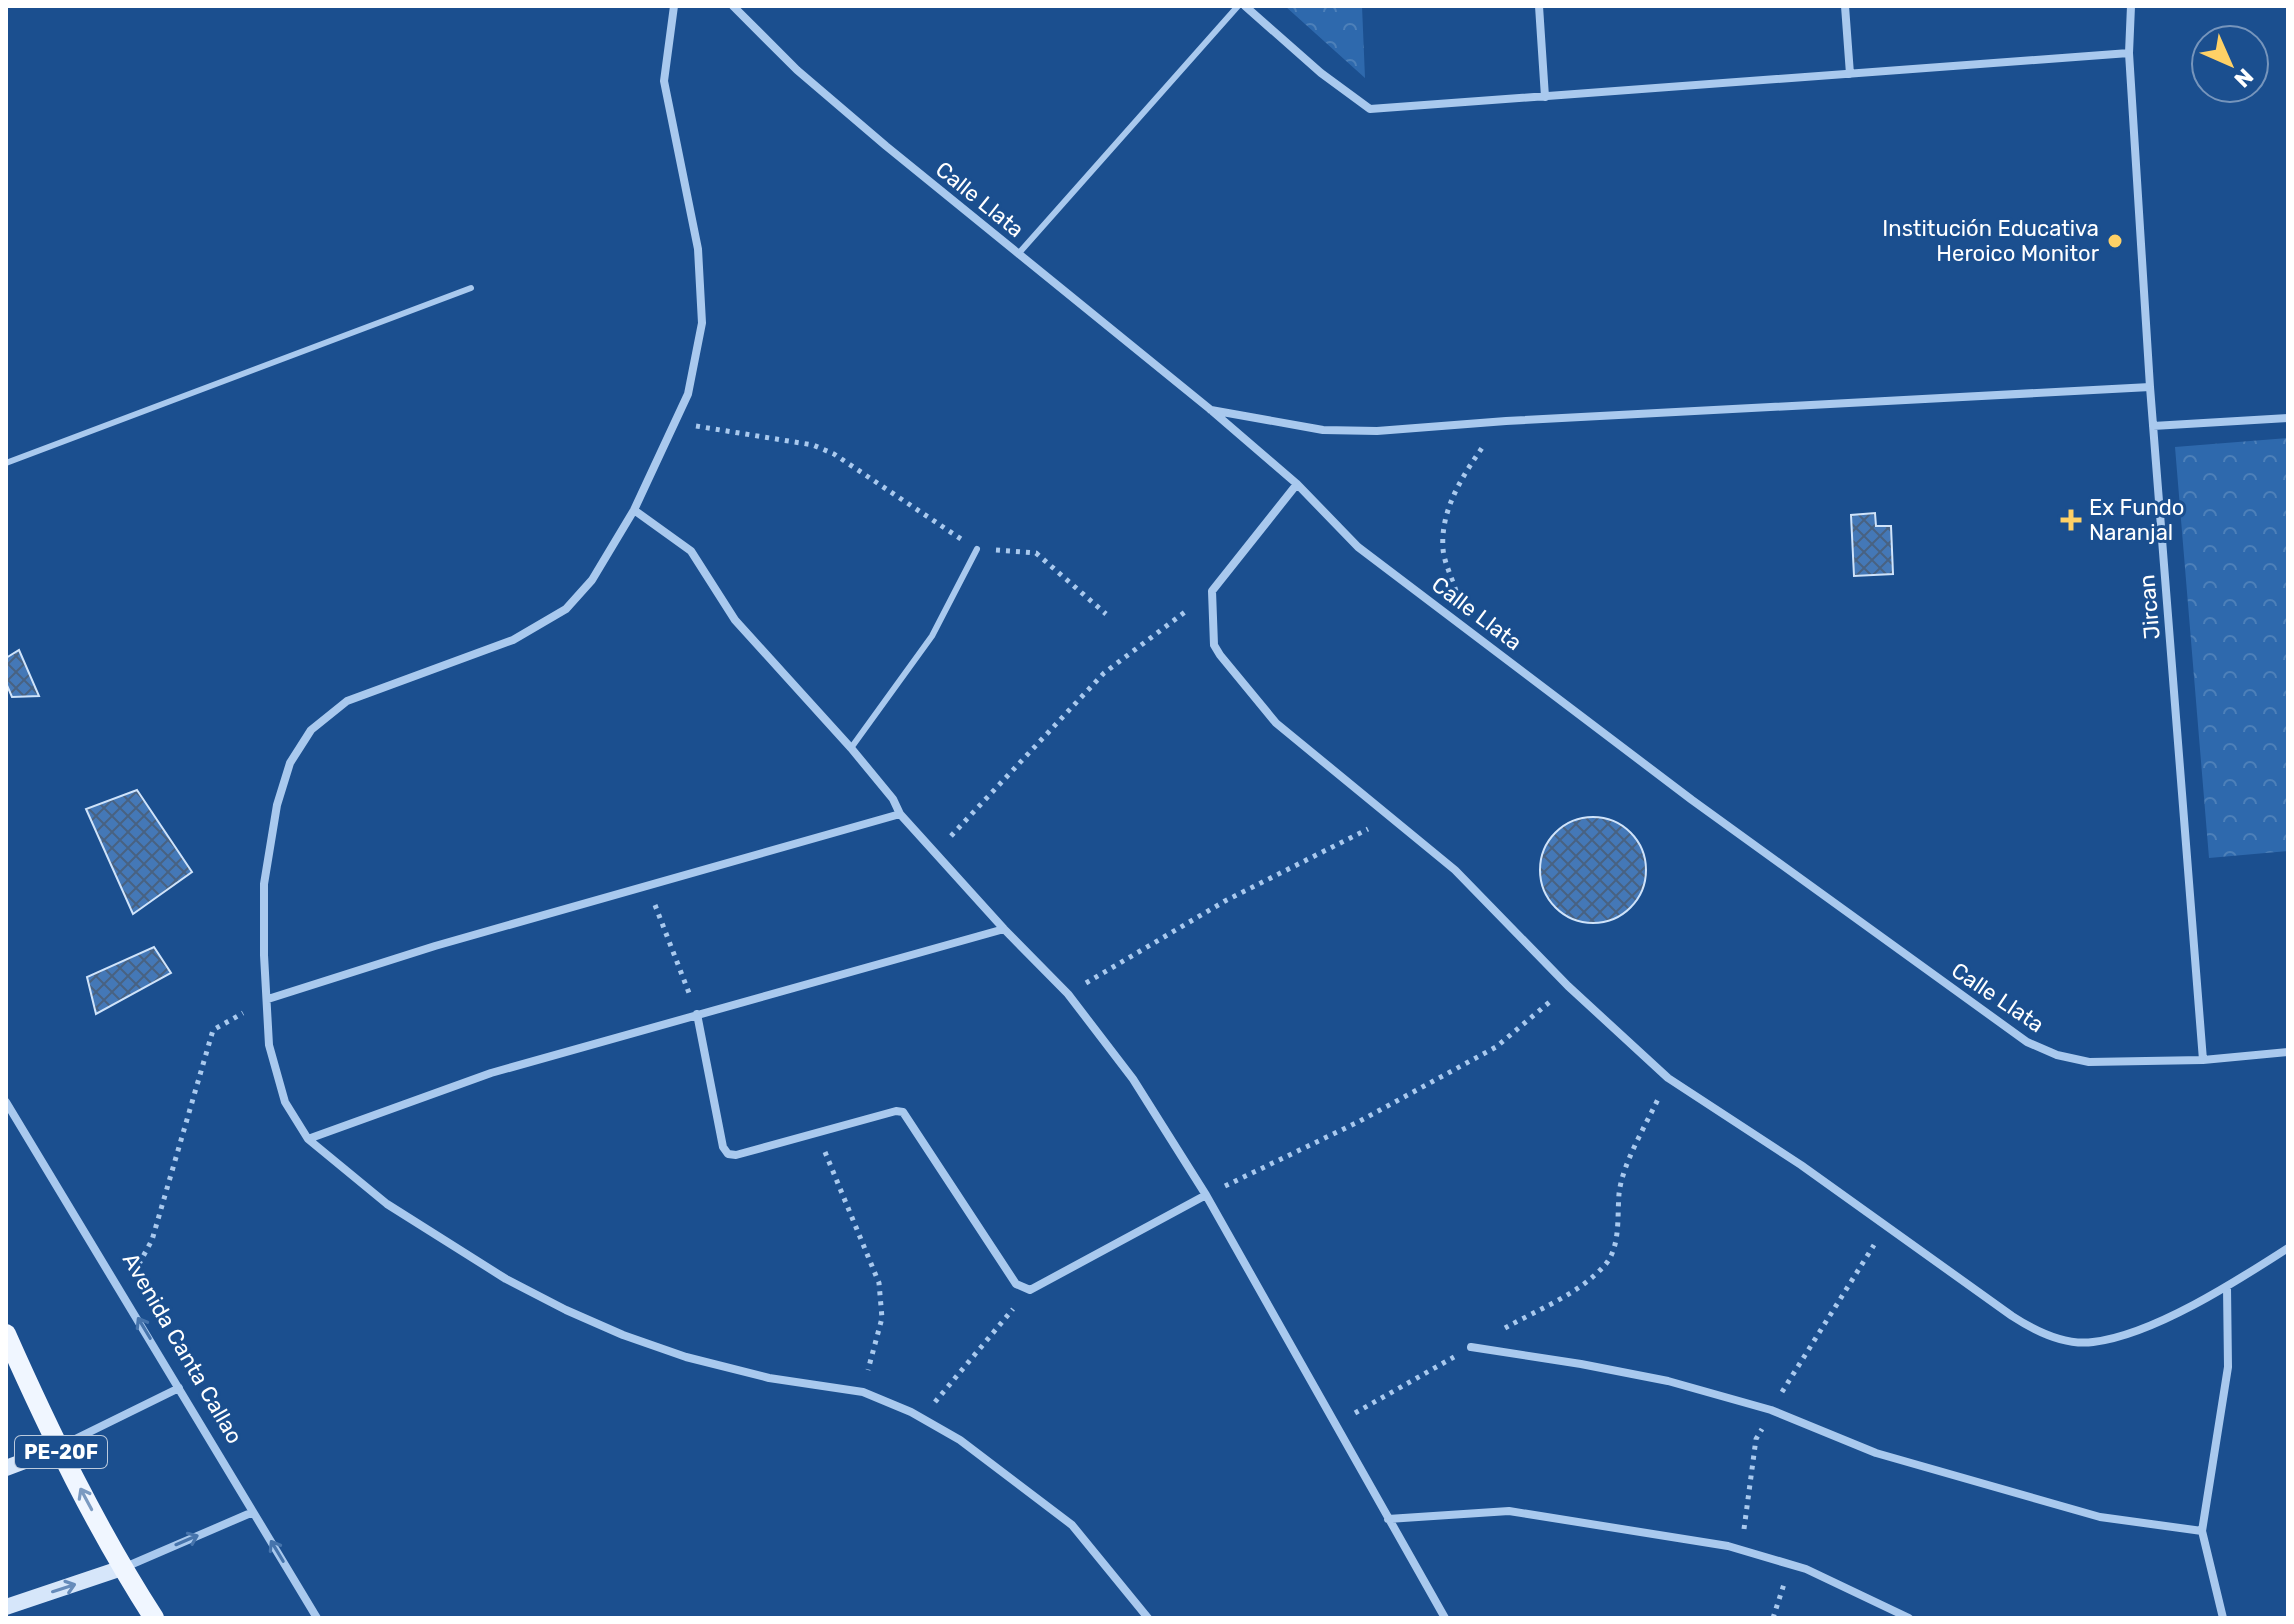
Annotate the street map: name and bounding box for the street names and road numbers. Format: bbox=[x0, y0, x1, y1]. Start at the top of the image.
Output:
street label: Calle Llata bbox=[930, 156, 1029, 243]
street label: Calle Llata bbox=[1426, 571, 1527, 656]
street label: Jircan bbox=[2133, 573, 2166, 641]
street label: Calle Llata bbox=[1946, 957, 2049, 1038]
street label: Avenida Canta Callao bbox=[117, 1248, 248, 1448]
road number: PE-20F bbox=[15, 1436, 107, 1468]

